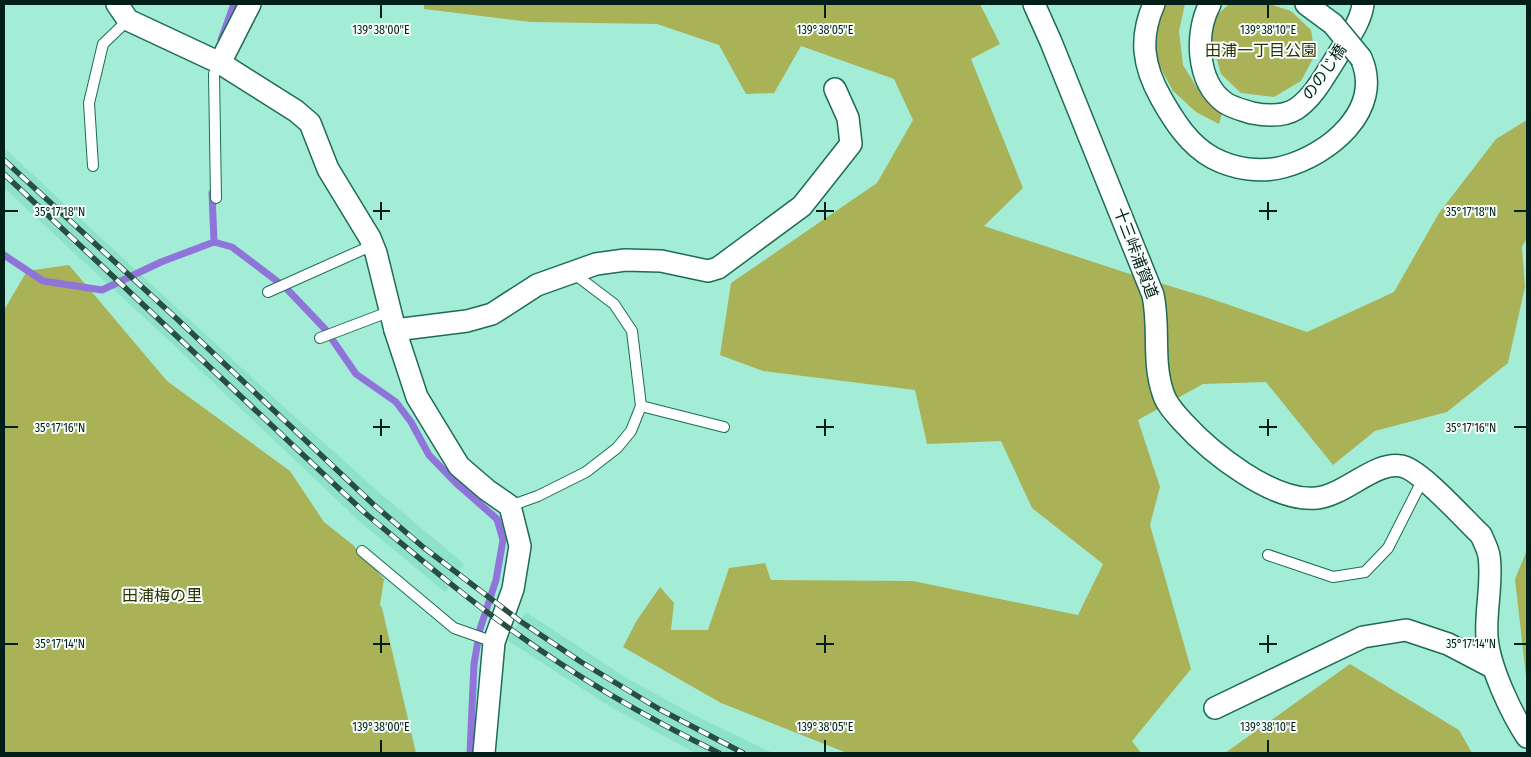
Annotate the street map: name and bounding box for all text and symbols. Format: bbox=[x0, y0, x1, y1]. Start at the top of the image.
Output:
text: 139°38'00"E bbox=[352, 23, 410, 37]
text: 139°38'05"E bbox=[797, 23, 854, 37]
text: 139°38'10"E bbox=[1240, 23, 1296, 37]
street label: ののじ橋 bbox=[1298, 40, 1350, 104]
park label: 田浦一丁目公園 bbox=[1205, 41, 1317, 60]
text: 35°17'18"N bbox=[35, 205, 85, 219]
street label: 十三峠浦賀道 bbox=[1110, 205, 1162, 301]
text: 35°17'18"N bbox=[1446, 205, 1496, 219]
text: 35°17'16"N bbox=[35, 421, 85, 435]
text: 35°17'16"N bbox=[1446, 421, 1496, 435]
park label: 田浦梅の里 bbox=[122, 586, 202, 605]
text: 35°17'14"N bbox=[35, 637, 85, 651]
text: 35°17'14"N bbox=[1446, 637, 1496, 651]
text: 139°38'00"E bbox=[352, 720, 410, 734]
text: 139°38'05"E bbox=[797, 720, 854, 734]
text: 139°38'10"E bbox=[1240, 720, 1296, 734]

